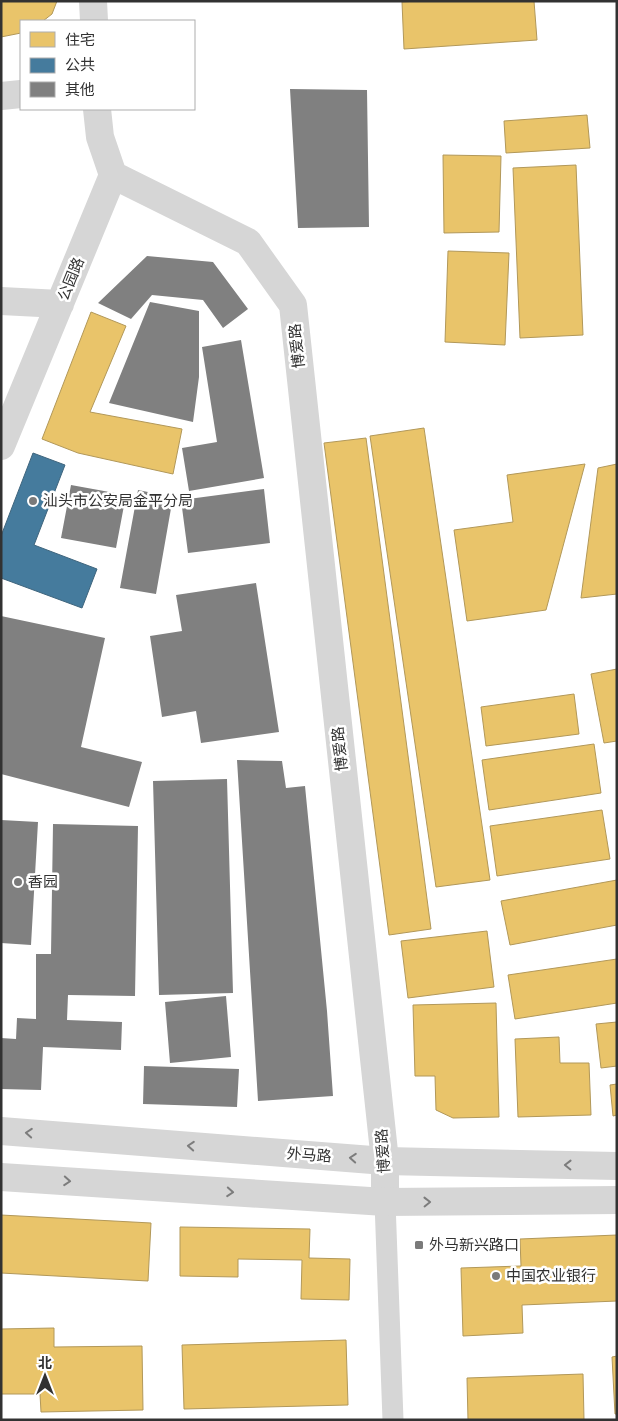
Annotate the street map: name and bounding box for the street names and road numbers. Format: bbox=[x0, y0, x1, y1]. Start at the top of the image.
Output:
street label: 公园路 bbox=[54, 255, 87, 303]
street label: 博爱路 bbox=[286, 323, 307, 369]
street label: 博爱路 bbox=[329, 726, 350, 772]
street label: 博爱路 bbox=[372, 1128, 393, 1174]
street label: 外马路 bbox=[286, 1144, 332, 1165]

